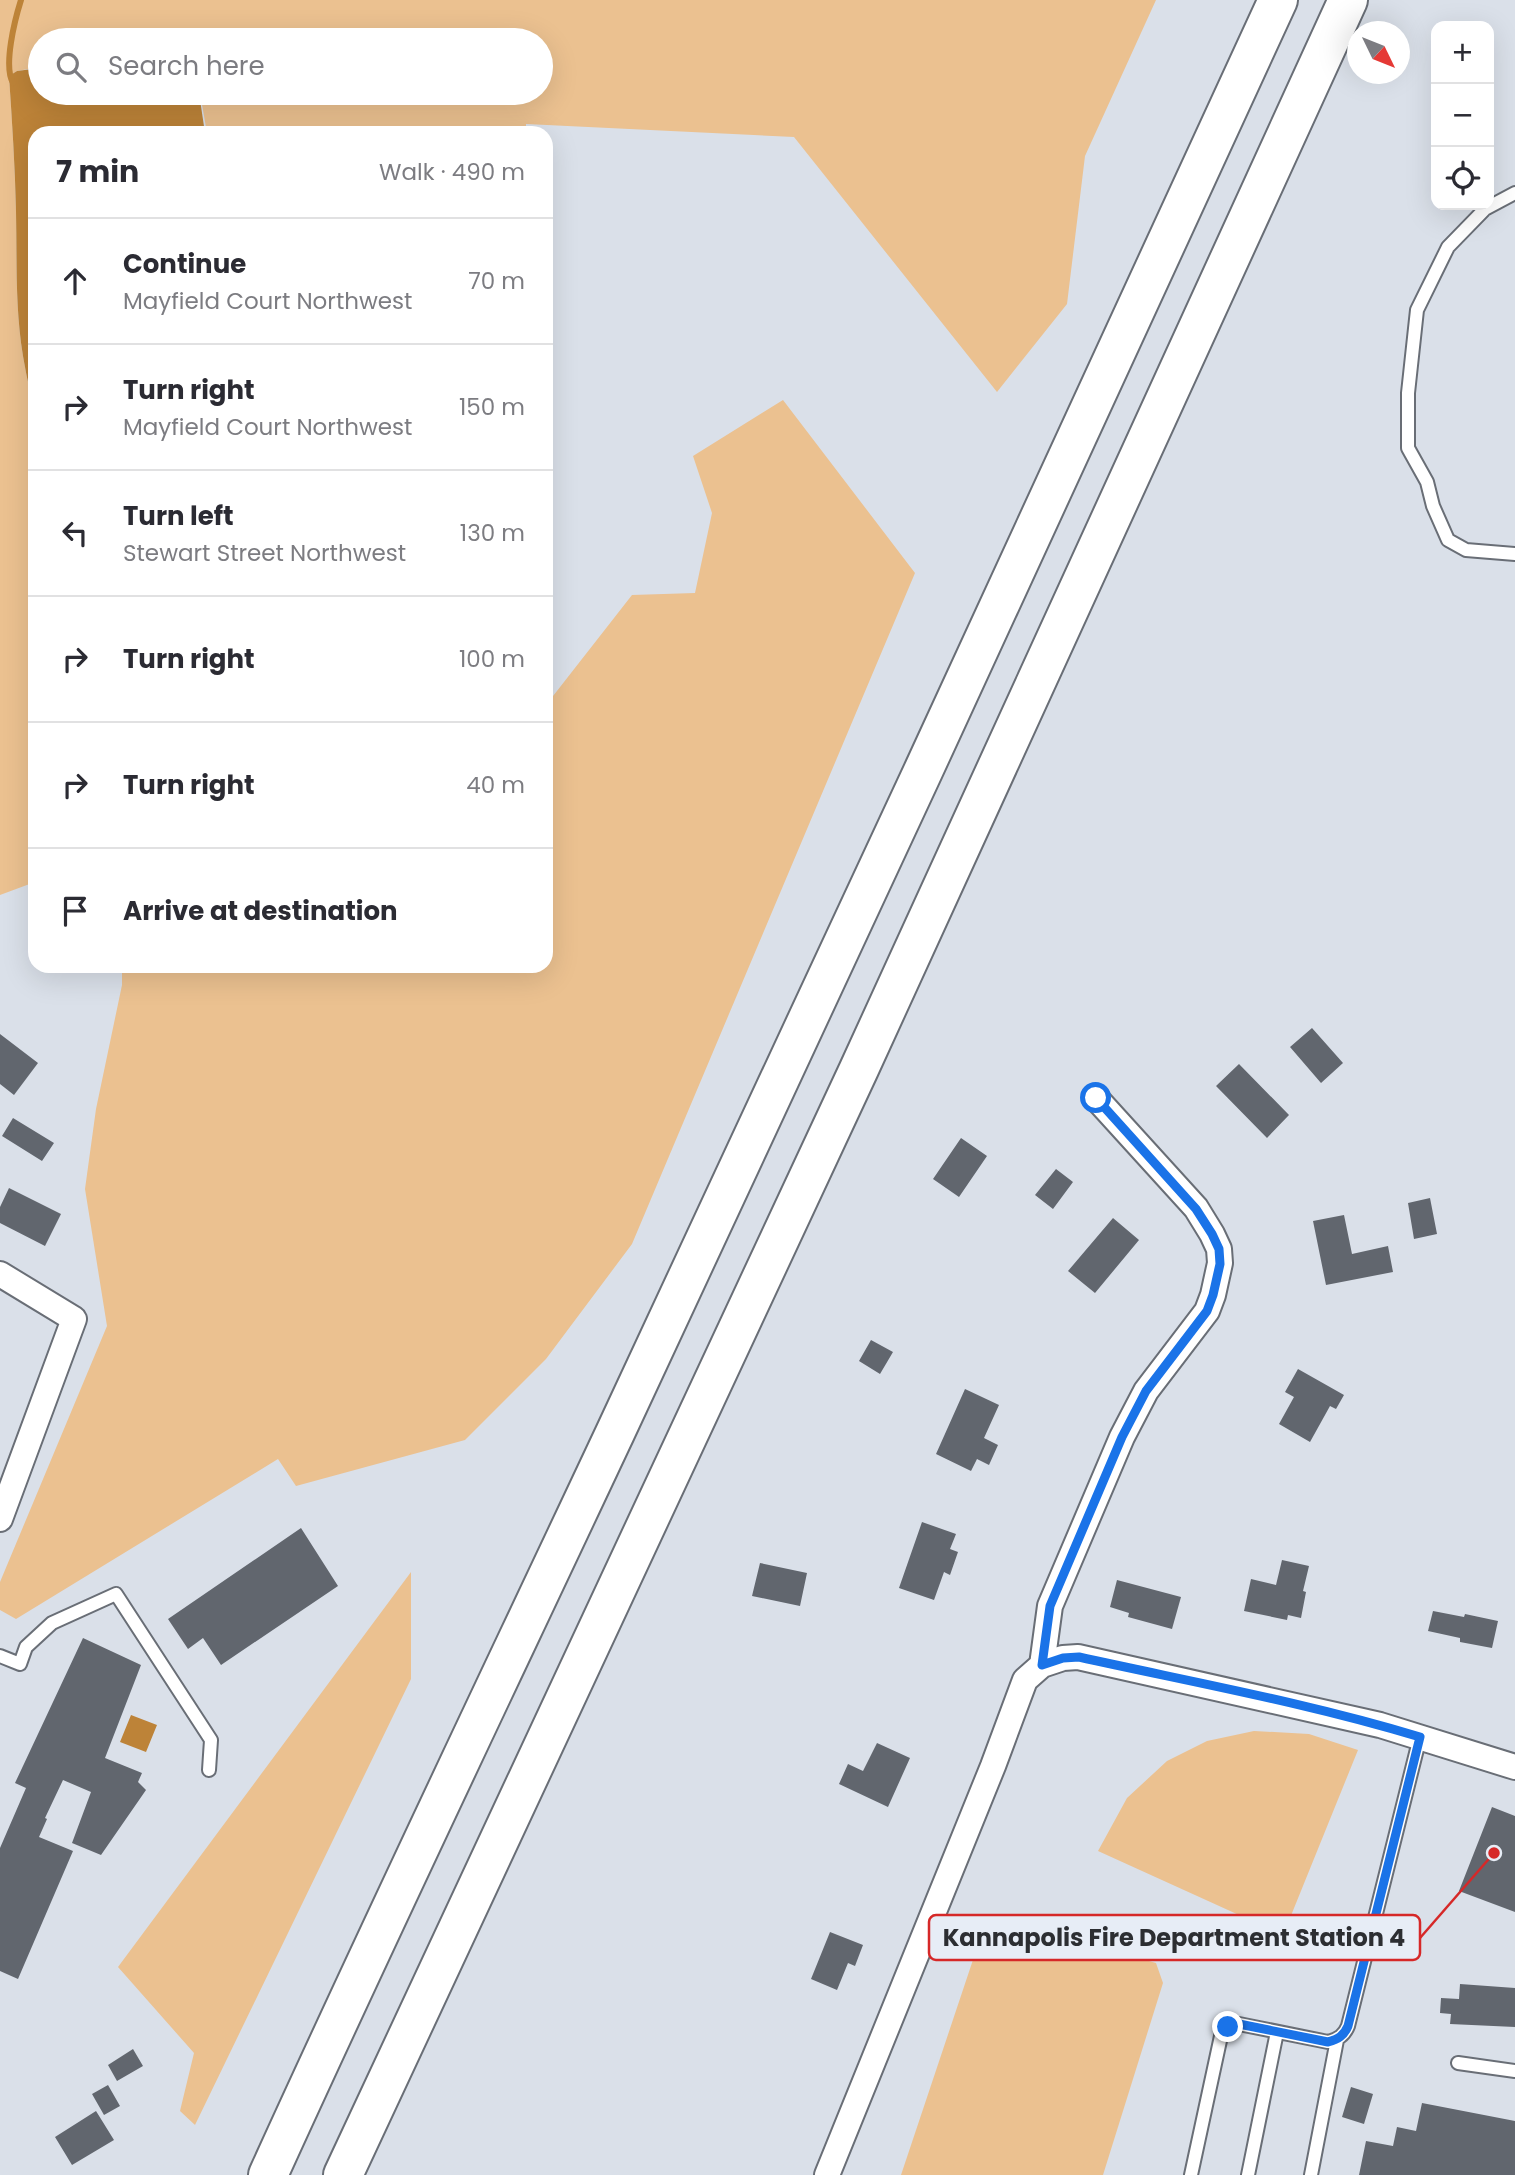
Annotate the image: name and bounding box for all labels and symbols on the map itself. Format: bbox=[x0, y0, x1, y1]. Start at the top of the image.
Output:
north arrow bbox=[1347, 21, 1410, 84]
route start bbox=[1080, 1082, 1111, 1113]
callout: Kannapolis Fire Department Station 4 bbox=[929, 1915, 1420, 1960]
text: Kannapolis Fire Department Station 4 bbox=[943, 1921, 1405, 1954]
route end bbox=[1212, 2011, 1243, 2042]

